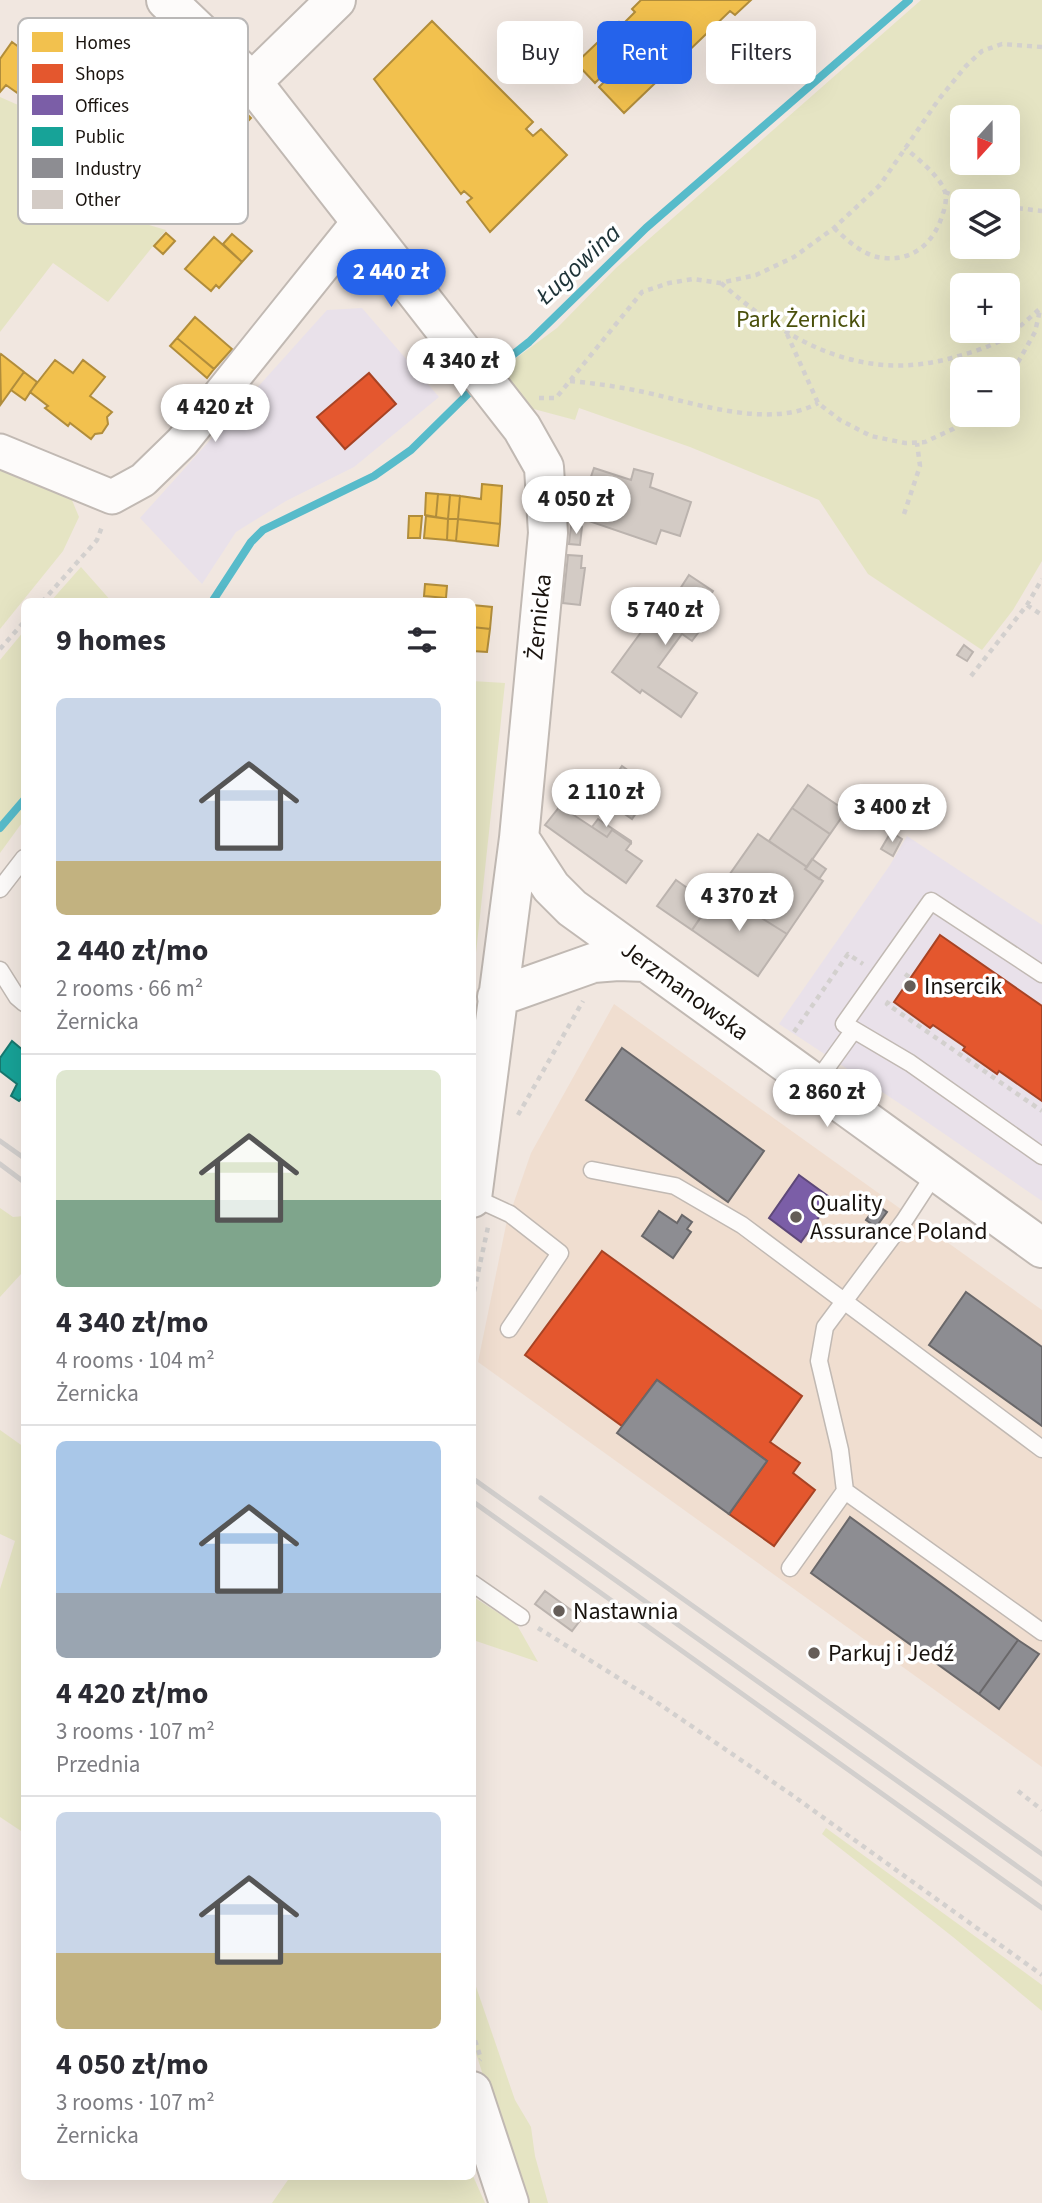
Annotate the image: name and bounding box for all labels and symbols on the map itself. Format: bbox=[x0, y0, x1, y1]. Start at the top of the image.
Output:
legend bbox=[18, 18, 248, 224]
text: Homes bbox=[75, 30, 131, 57]
text: Shops bbox=[75, 61, 124, 88]
text: Offices bbox=[75, 93, 129, 120]
north arrow bbox=[950, 105, 1020, 175]
text: Public bbox=[75, 124, 125, 151]
text: Industry bbox=[75, 156, 141, 183]
text: Other bbox=[75, 187, 121, 214]
water label: Ługowina bbox=[526, 215, 629, 314]
pin: 2 440 zł bbox=[319, 250, 463, 309]
park label: Park Żernicki bbox=[736, 302, 866, 337]
pin: 4 340 zł bbox=[389, 338, 533, 398]
pin: 4 420 zł bbox=[143, 384, 287, 444]
pin: 4 050 zł bbox=[504, 476, 648, 536]
street label: Żernicka bbox=[517, 572, 561, 662]
pin: 5 740 zł bbox=[593, 588, 737, 647]
pin: 2 110 zł bbox=[534, 770, 678, 829]
pin: 3 400 zł bbox=[820, 784, 964, 844]
pin: 4 370 zł bbox=[667, 874, 811, 933]
street label: Jerzmanowska bbox=[614, 932, 756, 1050]
place label: Insercik bbox=[924, 969, 1002, 1004]
marker: Insercik bbox=[902, 978, 918, 994]
pin: 2 860 zł bbox=[755, 1070, 899, 1129]
place label: Quality Assurance Poland bbox=[810, 1186, 988, 1249]
marker: Quality Assurance Poland bbox=[788, 1209, 804, 1225]
place label: Nastawnia bbox=[573, 1594, 678, 1629]
marker: Nastawnia bbox=[551, 1603, 567, 1619]
place label: Parkuj i Jedź bbox=[828, 1636, 954, 1671]
marker: Parkuj i Jedź bbox=[806, 1645, 822, 1661]

